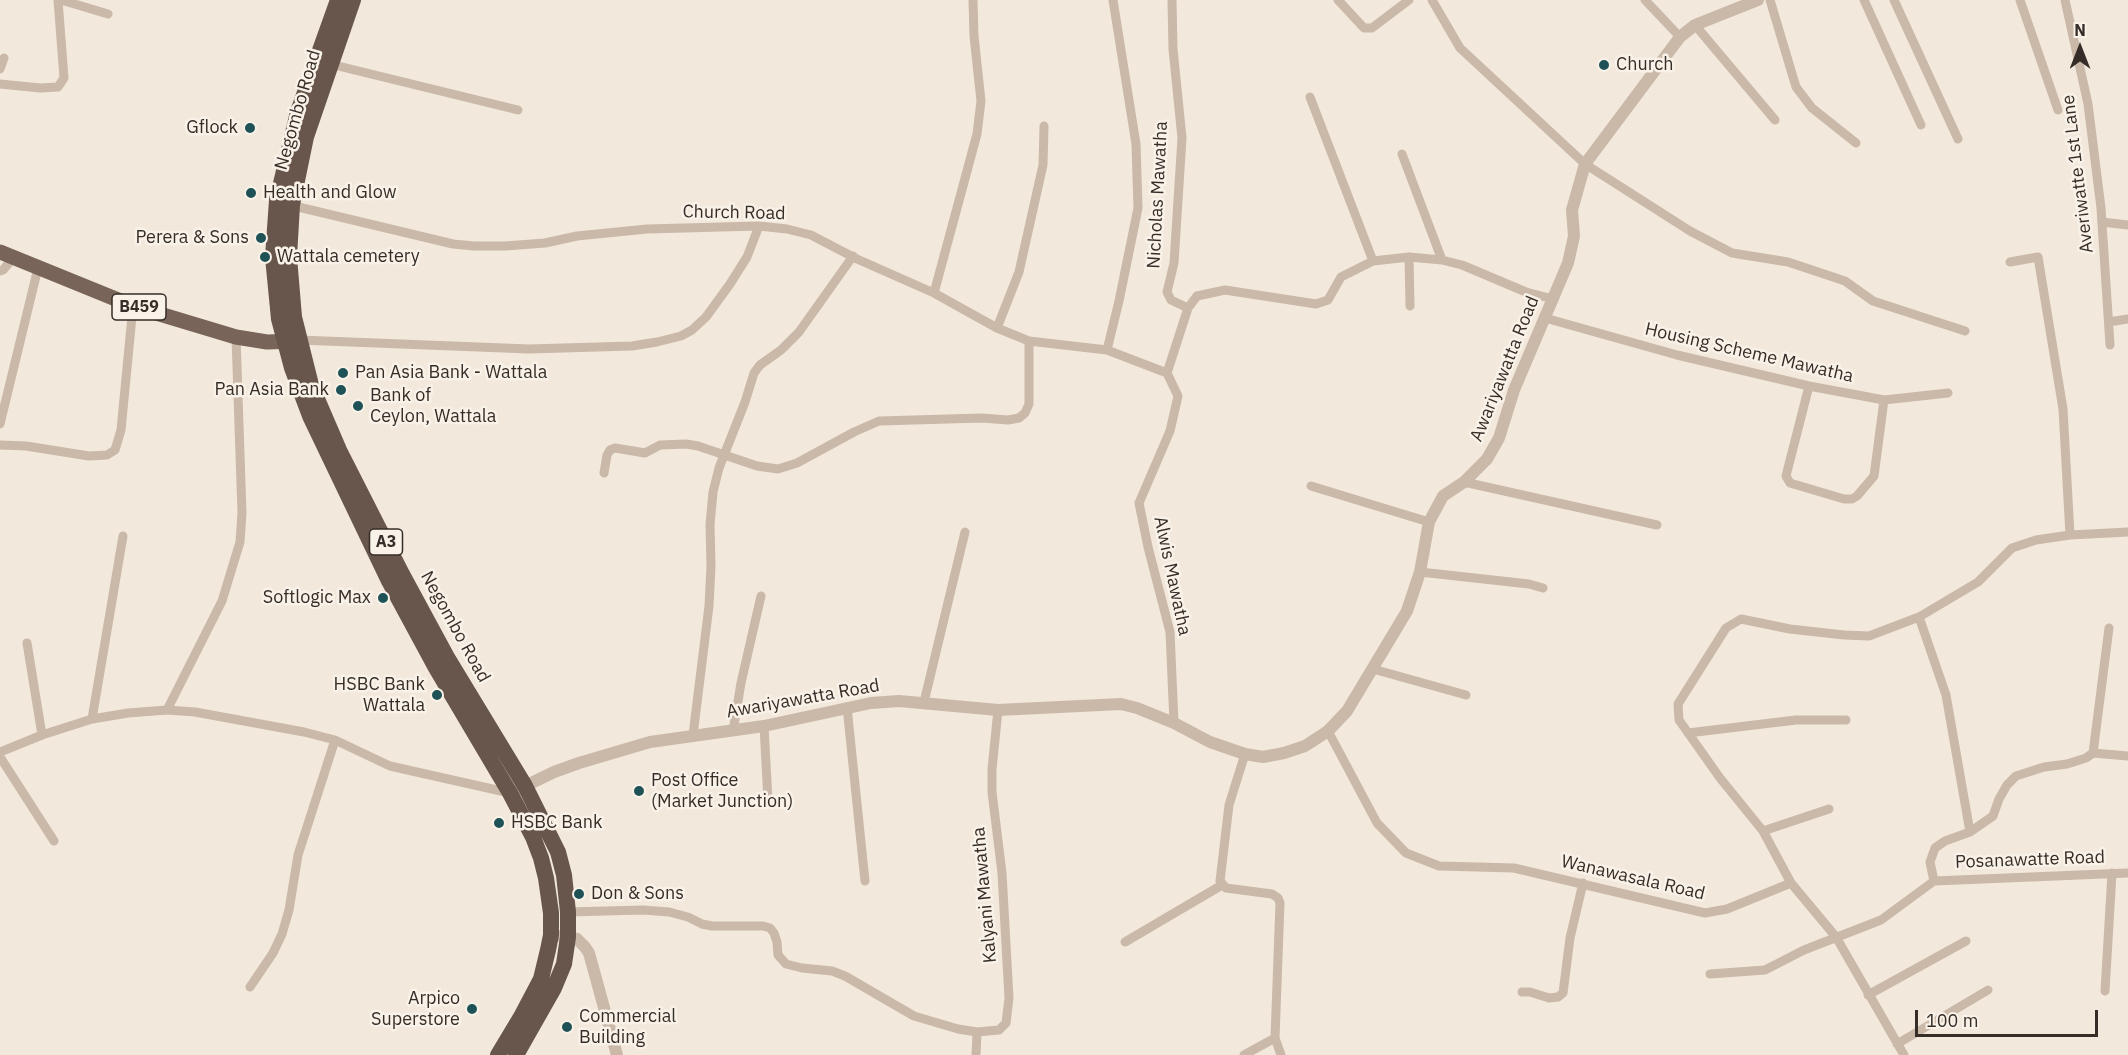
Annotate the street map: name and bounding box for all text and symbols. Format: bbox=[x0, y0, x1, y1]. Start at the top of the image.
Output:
north arrow bbox=[2050, 18, 2110, 78]
text: N bbox=[2074, 20, 2086, 40]
street label: Negombo Road bbox=[271, 47, 325, 173]
place label: Church bbox=[1616, 54, 1673, 76]
marker: Church bbox=[1597, 58, 1611, 72]
street label: Averiwatte 1st Lane bbox=[2058, 94, 2098, 254]
place label: Gflock bbox=[186, 117, 238, 139]
marker: Gflock bbox=[243, 121, 257, 135]
street label: Nicholas Mawatha bbox=[1143, 121, 1173, 269]
place label: Health and Glow bbox=[263, 182, 397, 204]
marker: Health and Glow bbox=[244, 186, 258, 200]
street label: Church Road bbox=[682, 201, 786, 225]
place label: Perera & Sons bbox=[136, 227, 249, 249]
marker: Perera & Sons bbox=[254, 231, 268, 245]
place label: Wattala cemetery bbox=[277, 246, 420, 268]
marker: Wattala cemetery bbox=[258, 250, 272, 264]
street label: Awariyawatta Road bbox=[1466, 293, 1544, 445]
road number: B459 bbox=[112, 294, 166, 320]
street label: Housing Scheme Mawatha bbox=[1643, 318, 1855, 388]
place label: Pan Asia Bank - Wattala bbox=[355, 362, 547, 384]
marker: Pan Asia Bank - Wattala bbox=[336, 366, 350, 380]
place label: Pan Asia Bank bbox=[214, 379, 329, 401]
marker: Pan Asia Bank bbox=[334, 383, 348, 397]
place label: Bank of Ceylon, Wattala bbox=[370, 385, 496, 428]
marker: Bank of Ceylon, Wattala bbox=[351, 399, 365, 413]
street label: Alwis Mawatha bbox=[1149, 514, 1195, 638]
road number: A3 bbox=[370, 529, 402, 555]
street label: Negombo Road bbox=[416, 568, 494, 686]
place label: Softlogic Max bbox=[263, 587, 371, 609]
marker: Softlogic Max bbox=[376, 591, 390, 605]
place label: HSBC Bank Wattala bbox=[334, 674, 425, 716]
street label: Awariyawatta Road bbox=[725, 675, 881, 723]
marker: HSBC Bank Wattala bbox=[430, 688, 444, 702]
place label: Post Office (Market Junction) bbox=[651, 770, 793, 812]
marker: Post Office (Market Junction) bbox=[632, 784, 646, 798]
place label: HSBC Bank bbox=[511, 812, 602, 834]
marker: HSBC Bank bbox=[492, 816, 506, 830]
street label: Kalyani Mawatha bbox=[968, 826, 1002, 964]
street label: Posanawatte Road bbox=[1955, 847, 2105, 873]
street label: Wanawasala Road bbox=[1559, 851, 1707, 905]
place label: Don & Sons bbox=[591, 883, 684, 905]
marker: Don & Sons bbox=[572, 887, 586, 901]
place label: Arpico Superstore bbox=[371, 988, 460, 1030]
scale bar bbox=[1918, 998, 2101, 1036]
marker: Arpico Superstore bbox=[465, 1002, 479, 1016]
place label: Commercial Building bbox=[579, 1006, 676, 1048]
text: 100 m bbox=[1926, 1009, 1978, 1032]
marker: Commercial Building bbox=[560, 1020, 574, 1034]

